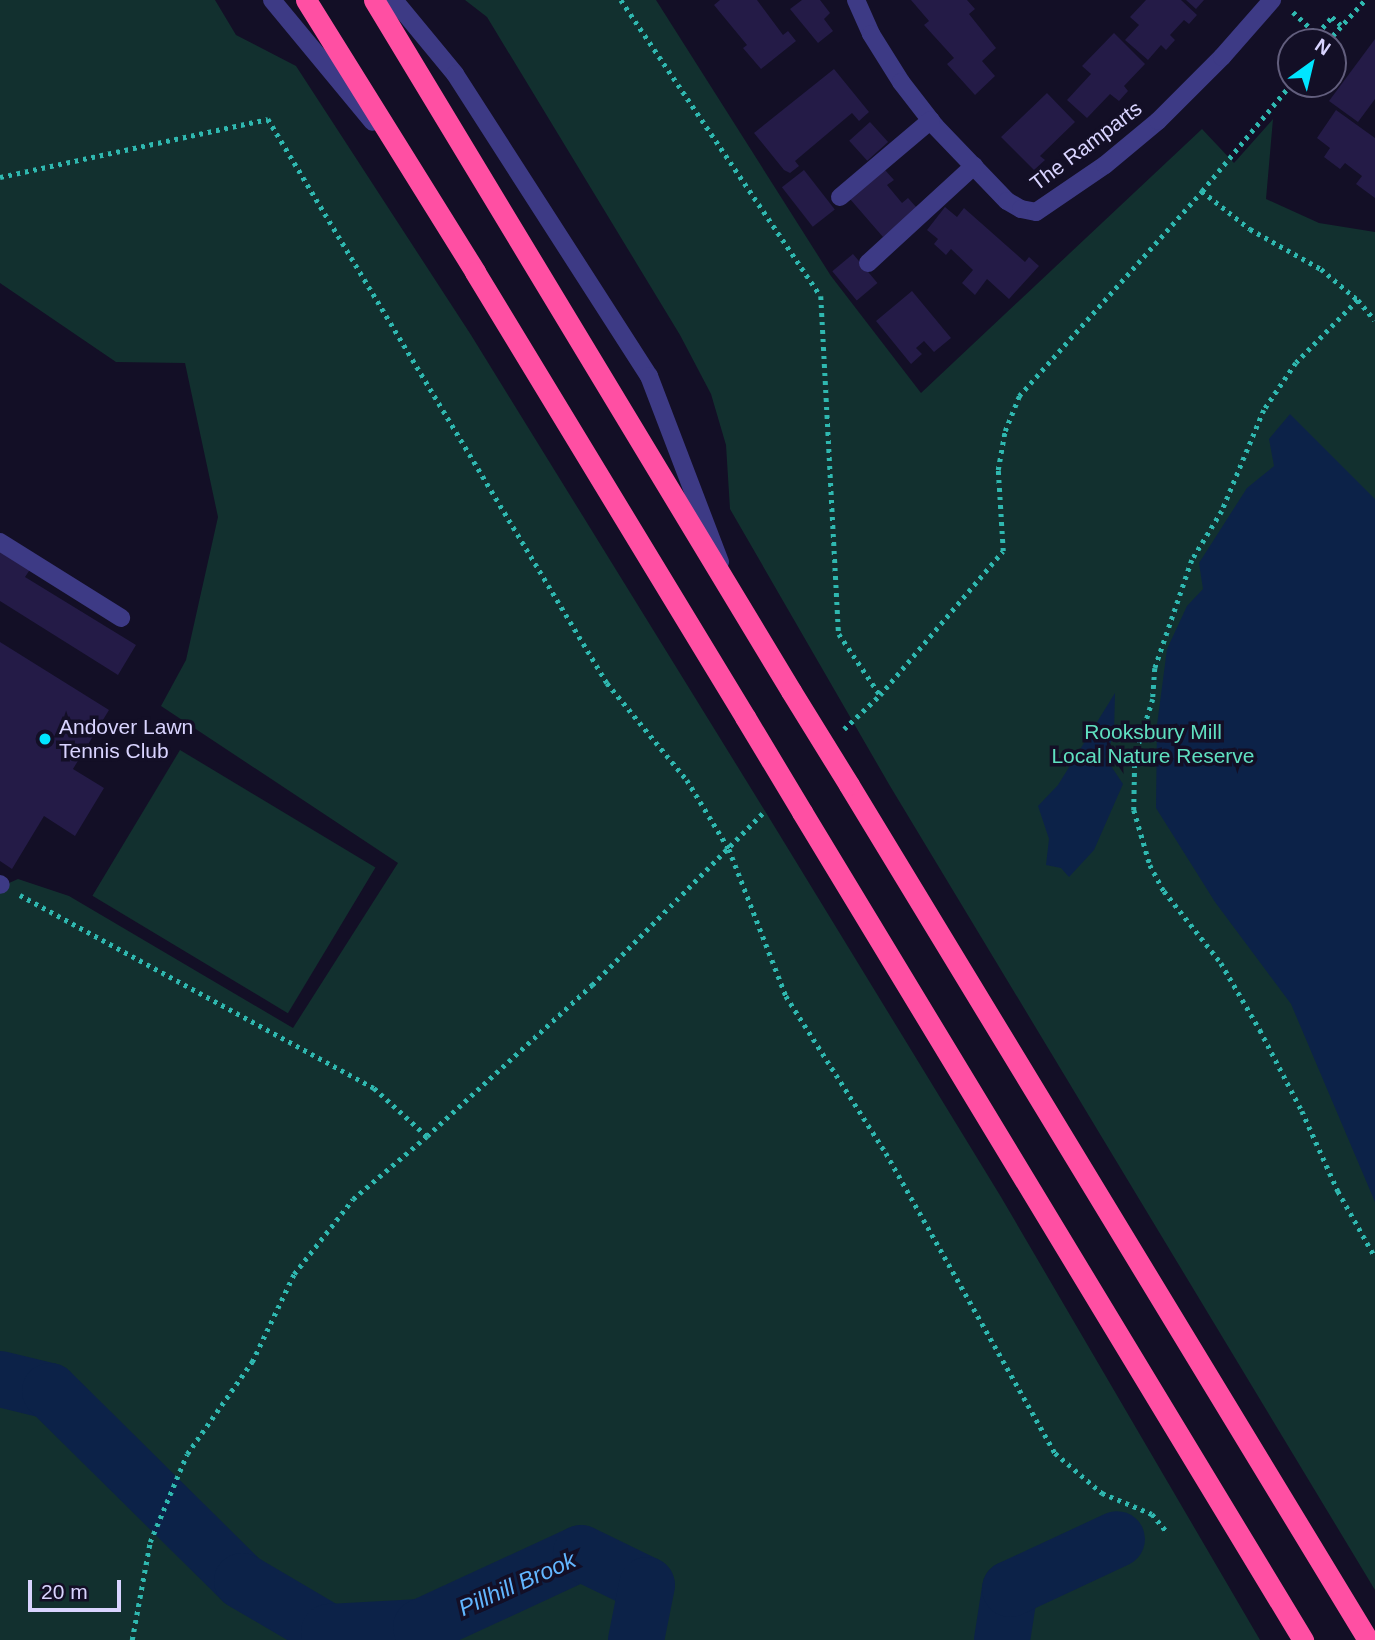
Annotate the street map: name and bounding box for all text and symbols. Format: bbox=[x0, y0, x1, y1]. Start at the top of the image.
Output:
north arrow bbox=[1277, 28, 1347, 98]
text: N bbox=[1311, 34, 1334, 59]
street label: The Ramparts bbox=[1025, 96, 1147, 196]
place label: Andover Lawn Tennis Club bbox=[59, 714, 193, 764]
park label: Rooksbury Mill Local Nature Reserve bbox=[1051, 719, 1255, 769]
marker: Andover Lawn Tennis Club bbox=[37, 731, 53, 747]
water label: Pillhill Brook bbox=[454, 1546, 580, 1622]
scale bar bbox=[32, 1566, 124, 1610]
text: 20 m bbox=[41, 1580, 88, 1603]

